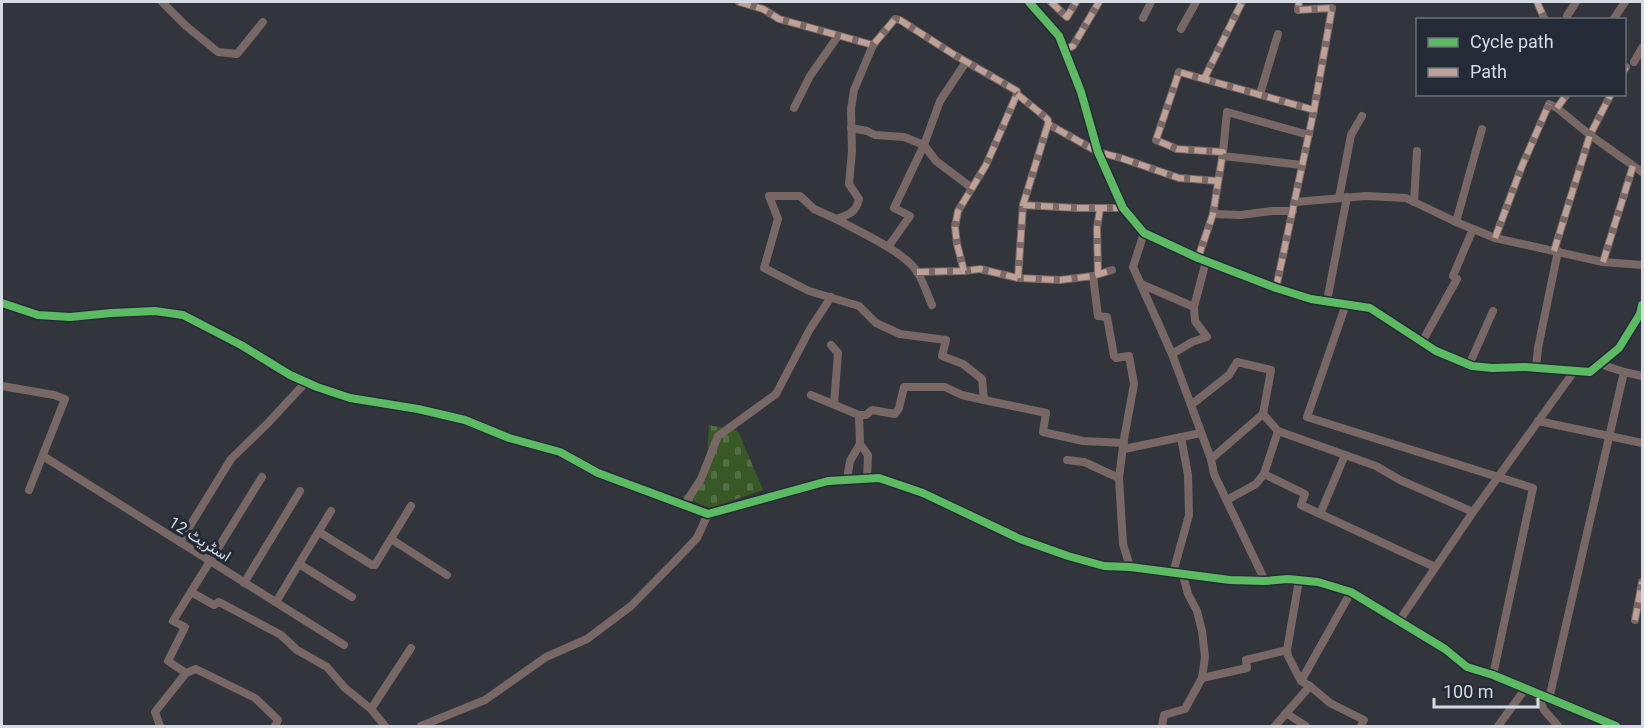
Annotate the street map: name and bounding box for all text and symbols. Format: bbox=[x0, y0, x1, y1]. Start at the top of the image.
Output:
legend bbox=[1416, 18, 1626, 96]
text: Cycle path bbox=[1470, 31, 1554, 52]
text: Path bbox=[1470, 61, 1507, 82]
street label: اسٹریٹ 12 bbox=[165, 512, 235, 566]
scale bar bbox=[1434, 671, 1538, 709]
text: 100 m bbox=[1443, 681, 1494, 702]

